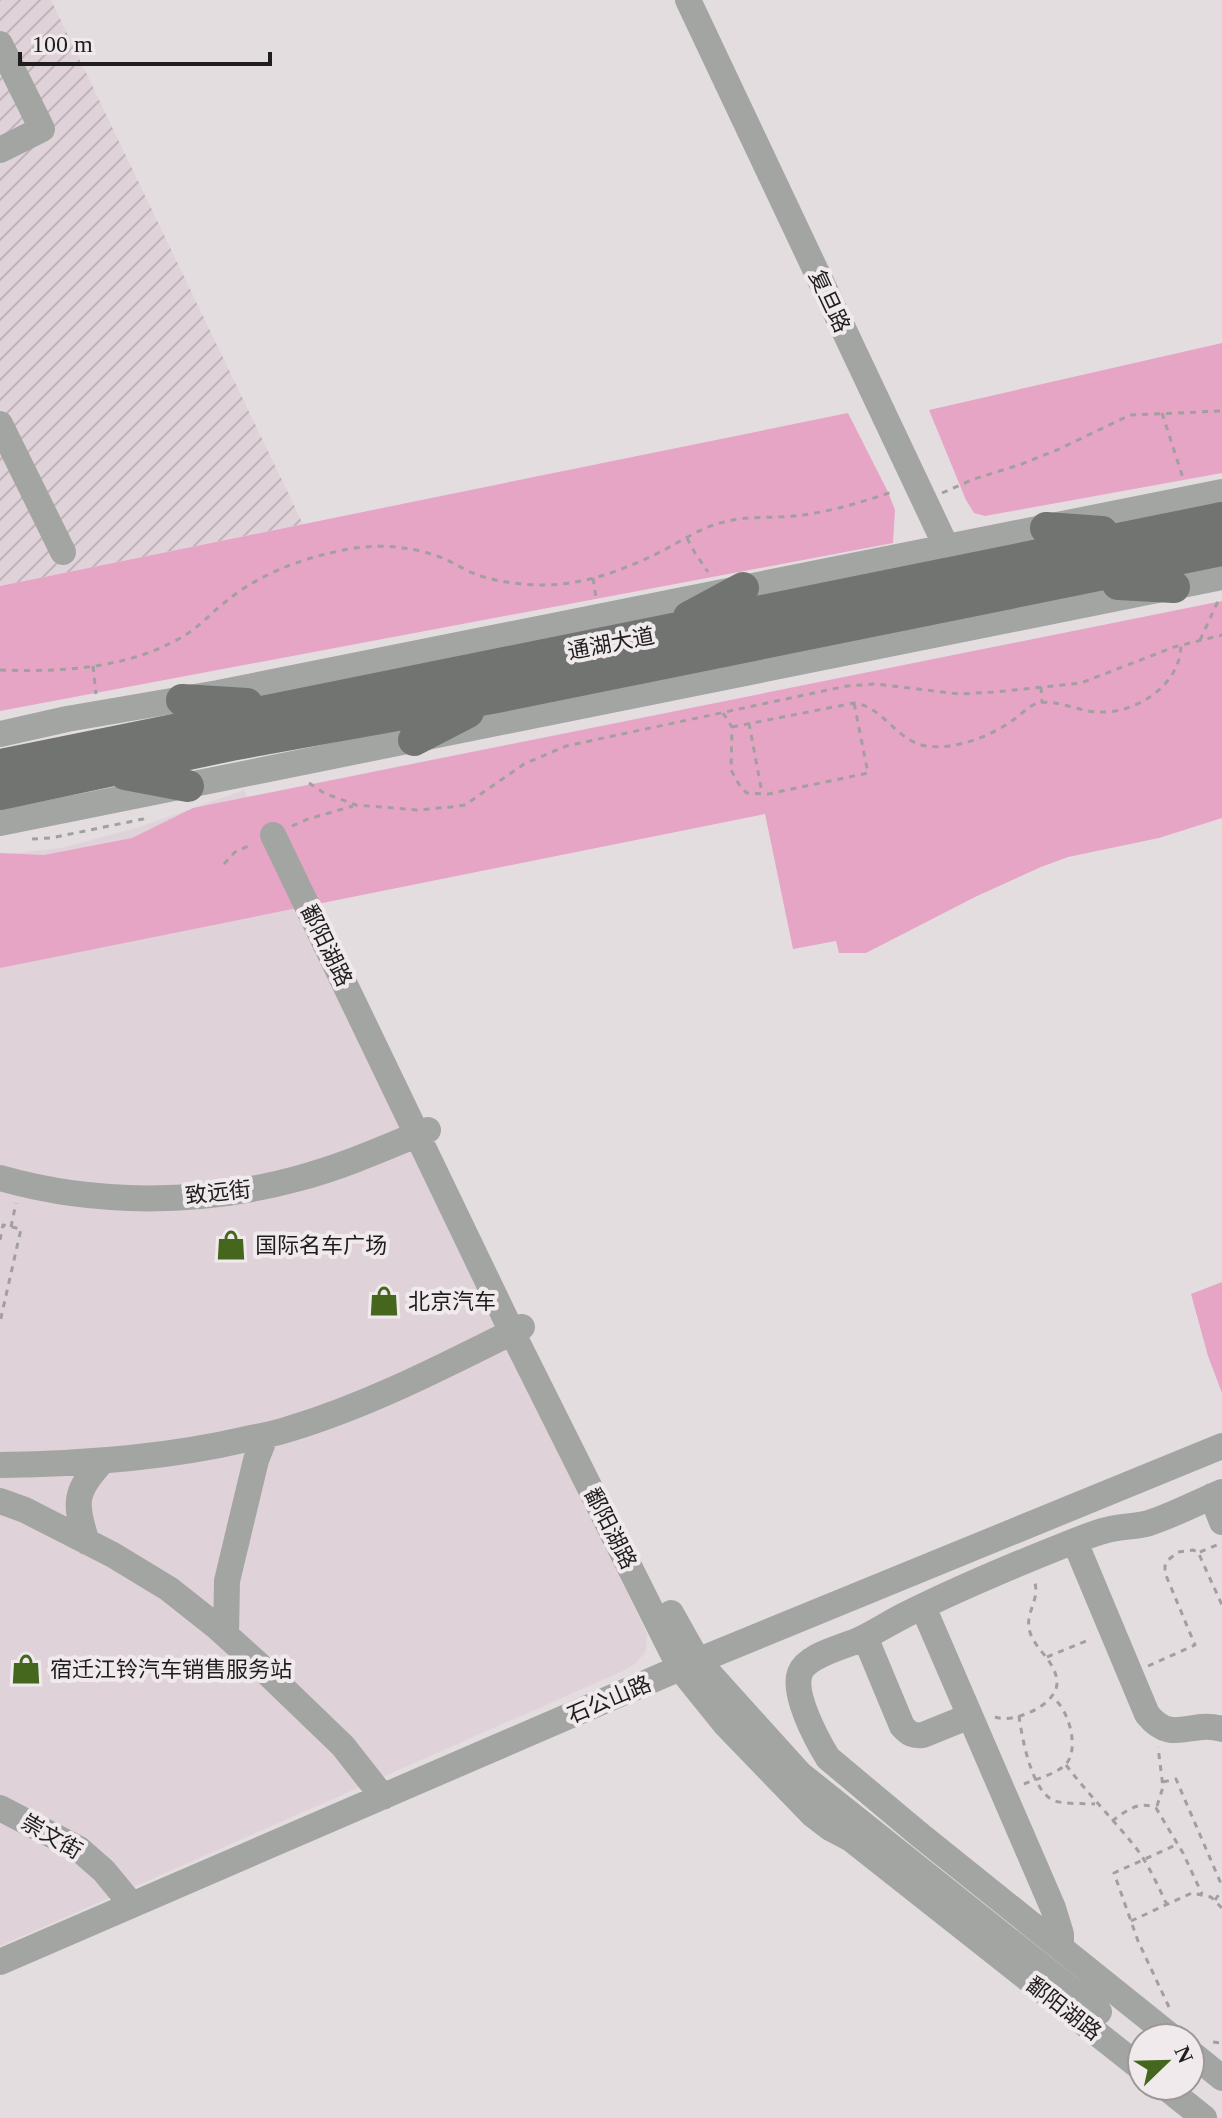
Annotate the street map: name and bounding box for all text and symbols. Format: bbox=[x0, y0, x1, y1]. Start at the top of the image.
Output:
scale bar bbox=[20, 16, 270, 66]
text: 100 m bbox=[32, 31, 93, 57]
street label: 复旦路 bbox=[804, 266, 855, 336]
street label: 通湖大道 bbox=[566, 623, 657, 664]
street label: 鄱阳湖路 bbox=[296, 900, 357, 990]
street label: 致远街 bbox=[184, 1177, 252, 1208]
shop icon: 国际名车广场 bbox=[214, 1228, 248, 1262]
place label: 国际名车广场 bbox=[255, 1233, 387, 1258]
shop icon: 北京汽车 bbox=[367, 1284, 401, 1318]
place label: 北京汽车 bbox=[408, 1289, 496, 1314]
street label: 鄱阳湖路 bbox=[579, 1483, 642, 1573]
shop icon: 宿迁江铃汽车销售服务站 bbox=[9, 1652, 43, 1686]
place label: 宿迁江铃汽车销售服务站 bbox=[50, 1657, 292, 1682]
street label: 石公山路 bbox=[564, 1671, 655, 1728]
street label: 崇文街 bbox=[17, 1809, 87, 1864]
street label: 鄱阳湖路 bbox=[1021, 1971, 1106, 2045]
north arrow bbox=[1126, 2022, 1206, 2102]
text: N bbox=[1169, 2042, 1199, 2067]

